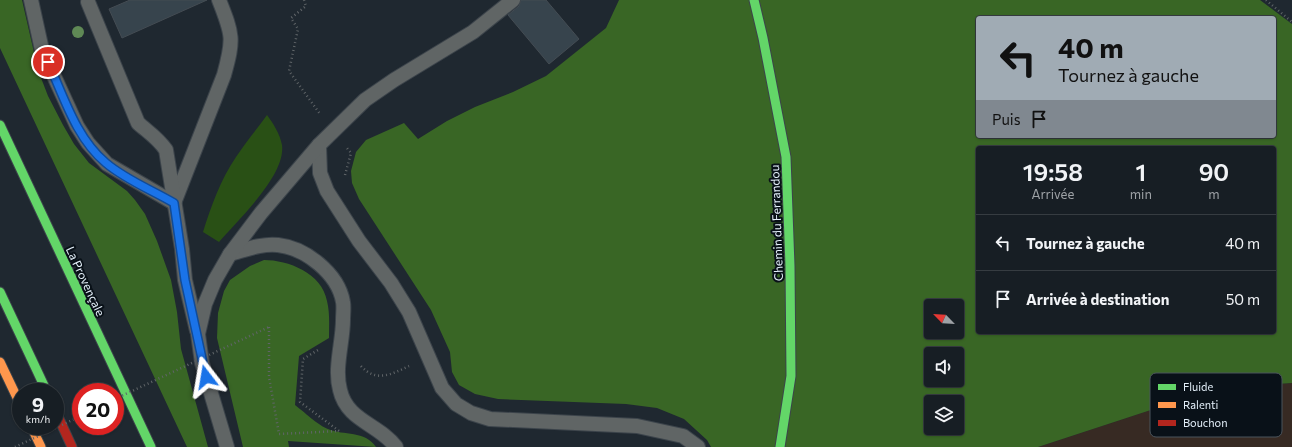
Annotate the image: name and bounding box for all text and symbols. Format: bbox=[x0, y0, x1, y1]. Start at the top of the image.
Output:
text: 40 m bbox=[1058, 30, 1124, 64]
icon: left bbox=[992, 32, 1044, 84]
pin bbox=[31, 45, 65, 79]
icon: arrive bbox=[37, 51, 59, 73]
text: Tournez à gauche bbox=[1058, 64, 1199, 86]
icon: arrive bbox=[1028, 108, 1050, 130]
text: Puis bbox=[992, 110, 1020, 128]
text: 19:58 bbox=[1023, 157, 1083, 186]
text: 1 bbox=[1135, 157, 1146, 186]
text: 90 bbox=[1199, 157, 1229, 186]
street label: Chemin du Ferrandou bbox=[767, 165, 785, 281]
text: Arrivée bbox=[1031, 186, 1074, 202]
text: min bbox=[1130, 186, 1152, 202]
text: m bbox=[1208, 186, 1220, 202]
icon: left bbox=[992, 232, 1014, 254]
text: Tournez à gauche bbox=[1026, 234, 1145, 252]
text: 40 m bbox=[1225, 234, 1260, 252]
street label: La Provençale bbox=[64, 244, 108, 318]
icon: arrive bbox=[992, 288, 1014, 310]
text: Arrivée à destination bbox=[1026, 290, 1169, 308]
text: 50 m bbox=[1226, 290, 1260, 308]
north arrow bbox=[924, 299, 964, 339]
map controls bbox=[924, 299, 964, 435]
button: sound bbox=[924, 347, 964, 387]
position arrow bbox=[185, 356, 227, 398]
legend bbox=[1150, 373, 1282, 437]
text: Fluide bbox=[1183, 380, 1213, 393]
speed limit sign: 20 bbox=[72, 383, 124, 435]
text: 9 bbox=[32, 392, 44, 416]
button: layers bbox=[924, 395, 964, 435]
text: Ralenti bbox=[1183, 398, 1219, 411]
text: km/h bbox=[26, 413, 50, 425]
text: Bouchon bbox=[1183, 416, 1227, 429]

